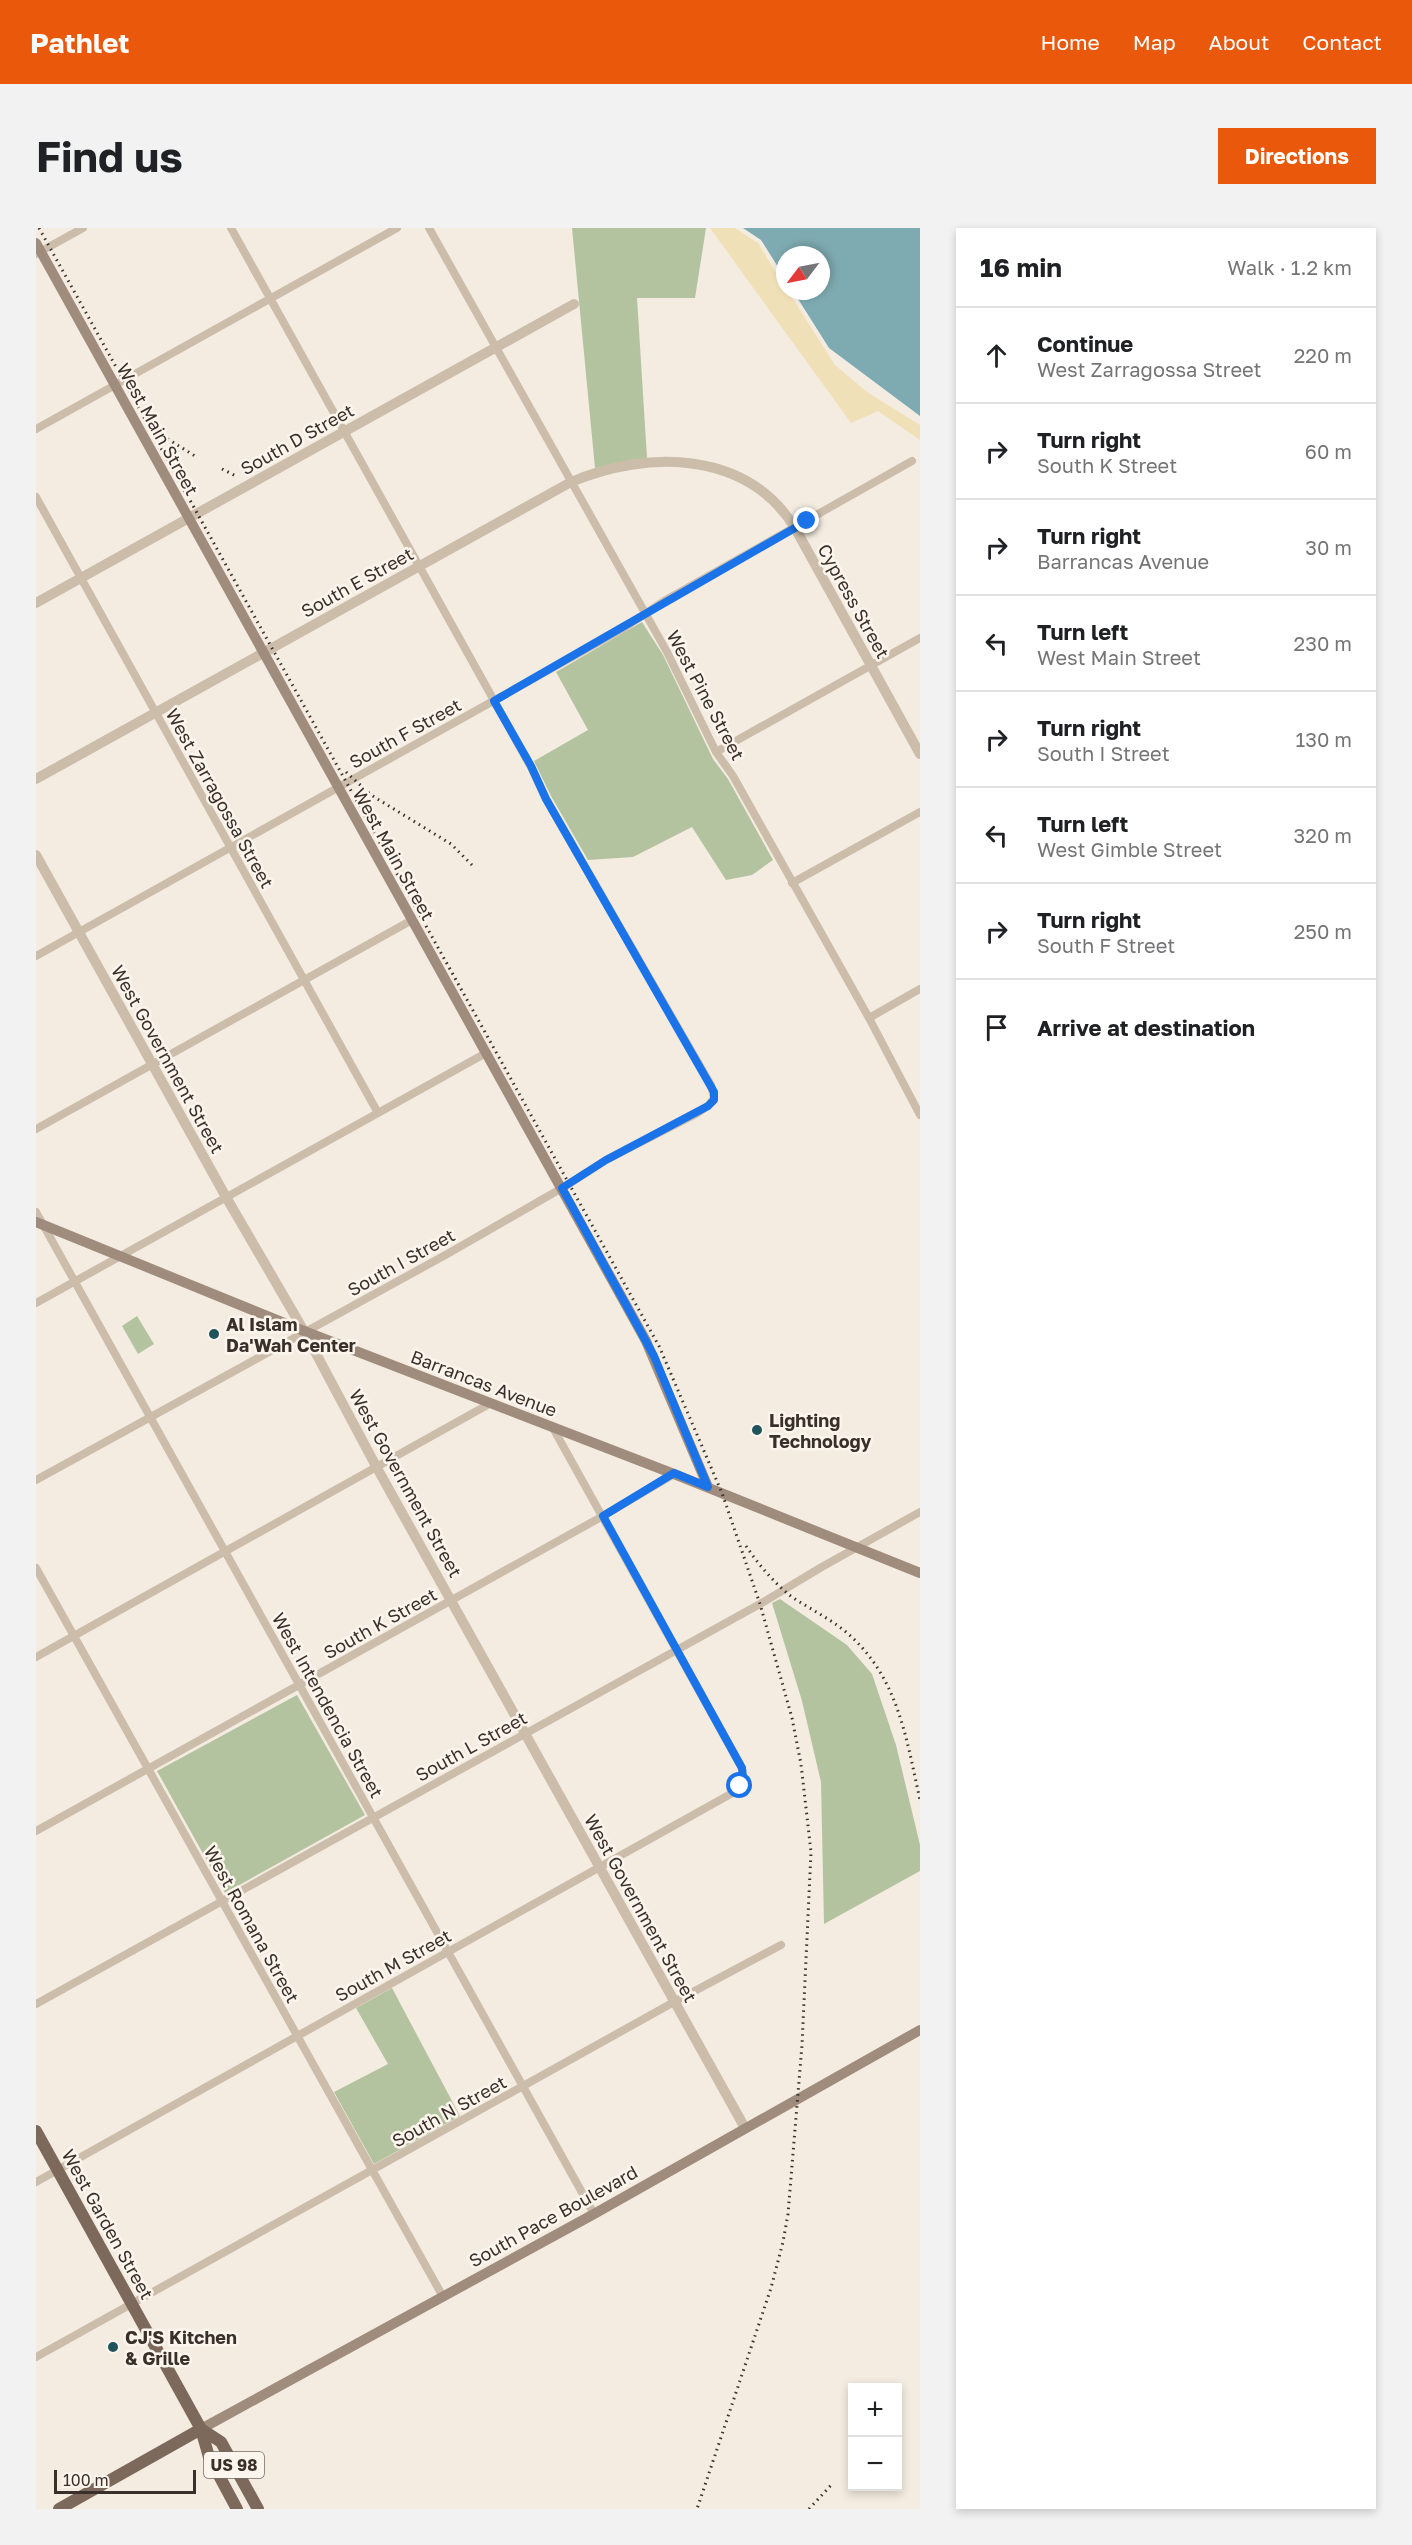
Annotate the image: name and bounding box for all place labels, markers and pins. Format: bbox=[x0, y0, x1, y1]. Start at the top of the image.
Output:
place label: Al Islam Da'Wah Center bbox=[226, 1313, 356, 1356]
marker: Al Islam Da'Wah Center bbox=[207, 1327, 221, 1341]
place label: Lighting Technology bbox=[769, 1409, 872, 1452]
marker: Lighting Technology bbox=[750, 1423, 764, 1437]
place label: CJ'S Kitchen & Grille bbox=[125, 2326, 237, 2369]
marker: CJ'S Kitchen & Grille bbox=[106, 2340, 120, 2354]

